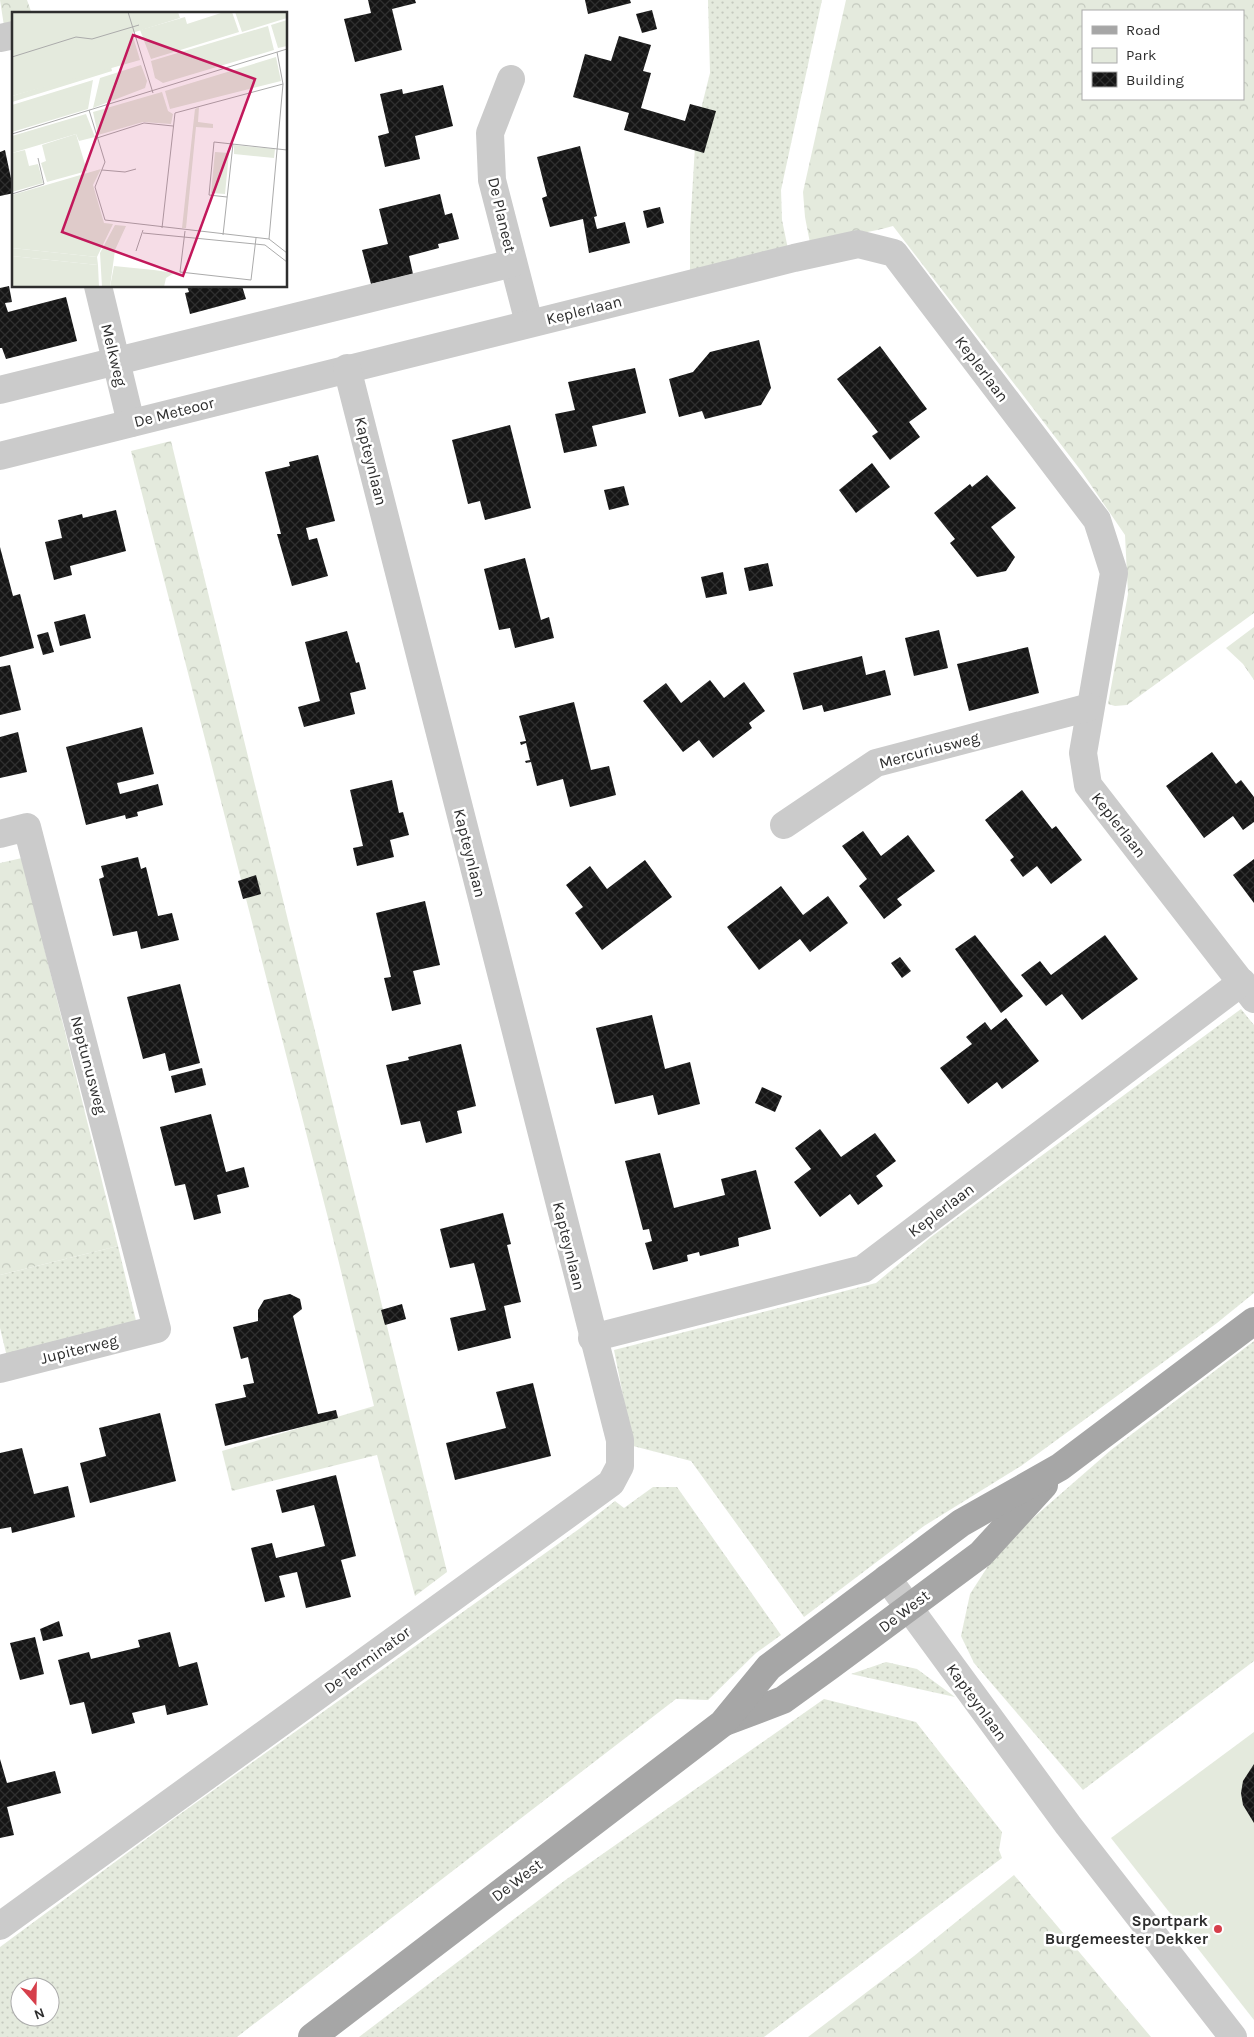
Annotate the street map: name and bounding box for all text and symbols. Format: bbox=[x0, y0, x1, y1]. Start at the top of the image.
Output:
legend bbox=[1082, 10, 1244, 100]
inset map bbox=[12, 12, 288, 288]
text: Road bbox=[1126, 21, 1161, 39]
text: Park bbox=[1126, 46, 1156, 64]
text: Building bbox=[1126, 71, 1184, 89]
street label: De Planeet bbox=[484, 175, 520, 255]
street label: Keplerlaan bbox=[544, 291, 624, 329]
street label: Melkweg bbox=[97, 322, 131, 388]
street label: Keplerlaan bbox=[951, 332, 1013, 406]
street label: De Meteoor bbox=[132, 393, 216, 431]
street label: Kapteynlaan bbox=[351, 415, 391, 507]
street label: Mercuriusweg bbox=[877, 727, 981, 773]
street label: Keplerlaan bbox=[1088, 789, 1150, 861]
street label: Kapteynlaan bbox=[450, 807, 490, 899]
street label: Neptunusweg bbox=[67, 1014, 111, 1116]
street label: Keplerlaan bbox=[904, 1179, 978, 1241]
street label: Kapteynlaan bbox=[549, 1200, 589, 1292]
street label: Jupiterweg bbox=[38, 1330, 120, 1368]
street label: De West bbox=[875, 1586, 933, 1636]
street label: De Terminator bbox=[320, 1622, 414, 1698]
street label: Kapteynlaan bbox=[943, 1660, 1011, 1744]
street label: De West bbox=[488, 1855, 546, 1905]
place label: Sportpark Burgemeester Dekker bbox=[1045, 1911, 1209, 1948]
marker: Sportpark Burgemeester Dekker bbox=[1212, 1923, 1224, 1935]
north arrow bbox=[10, 1977, 60, 2027]
text: N bbox=[32, 2004, 47, 2023]

